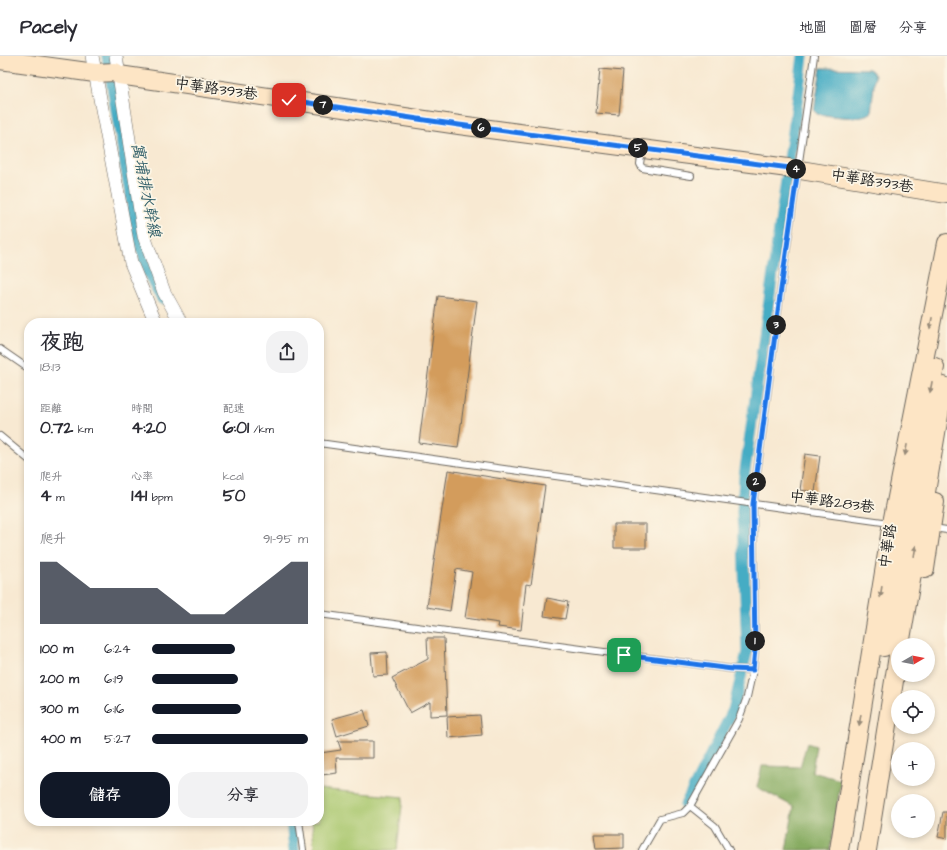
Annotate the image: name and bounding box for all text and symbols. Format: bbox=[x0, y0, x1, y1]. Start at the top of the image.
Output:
text: Pacely bbox=[20, 14, 78, 41]
text: 地圖 bbox=[799, 18, 827, 38]
text: 圖層 bbox=[849, 18, 877, 38]
text: 分享 bbox=[899, 18, 927, 38]
street label: 中華路393巷 bbox=[173, 73, 259, 105]
pin bbox=[272, 83, 306, 117]
icon: check bbox=[278, 89, 300, 111]
pin: 7 bbox=[313, 95, 333, 115]
text: 7 bbox=[320, 97, 326, 112]
pin: 6 bbox=[471, 118, 491, 138]
text: 6 bbox=[478, 120, 484, 135]
pin: 5 bbox=[628, 138, 648, 158]
text: 5 bbox=[634, 140, 642, 155]
water label: 寓埔排水幹線 bbox=[126, 141, 166, 240]
pin: 4 bbox=[786, 159, 806, 179]
text: 4 bbox=[792, 161, 800, 176]
street label: 中華路393巷 bbox=[829, 164, 915, 198]
pin: 3 bbox=[766, 315, 786, 335]
text: 3 bbox=[773, 317, 779, 332]
one-way arrow bbox=[928, 317, 934, 329]
text: 夜跑 bbox=[40, 327, 84, 358]
button: share bbox=[266, 331, 308, 373]
text: 18:13 bbox=[40, 358, 61, 376]
one-way arrow bbox=[928, 381, 934, 393]
text: 距離 bbox=[40, 401, 62, 416]
text: 時間 bbox=[131, 401, 153, 416]
text: 配速 bbox=[223, 401, 245, 416]
text: 0.72 bbox=[40, 416, 73, 440]
text: 4:20 bbox=[131, 416, 166, 440]
text: 6:01 bbox=[223, 416, 249, 440]
text: km bbox=[73, 422, 93, 437]
text: /km bbox=[249, 422, 274, 437]
one-way arrow bbox=[903, 444, 909, 456]
text: 爬升 bbox=[40, 469, 62, 484]
text: 心率 bbox=[131, 469, 153, 484]
text: kcal bbox=[223, 469, 244, 484]
pin: 2 bbox=[746, 472, 766, 492]
text: 2 bbox=[753, 474, 759, 489]
text: 4 bbox=[40, 484, 52, 508]
text: 141 bbox=[131, 484, 147, 508]
text: 50 bbox=[223, 484, 245, 508]
street label: 中華路283巷 bbox=[788, 486, 876, 518]
text: m bbox=[52, 490, 65, 505]
text: bpm bbox=[147, 490, 173, 505]
street label: 中華路 bbox=[874, 522, 902, 570]
text: 爬升 bbox=[40, 530, 66, 548]
text: 91–95 m bbox=[263, 530, 308, 548]
one-way arrow bbox=[912, 545, 918, 557]
one-way arrow bbox=[877, 586, 883, 598]
pin: 1 bbox=[745, 631, 765, 651]
text: 1 bbox=[754, 633, 756, 648]
pin bbox=[607, 638, 641, 672]
north arrow bbox=[891, 638, 935, 682]
map controls bbox=[891, 638, 935, 838]
text: 100 m bbox=[40, 640, 73, 658]
text: 6:24 bbox=[104, 640, 131, 658]
icon: arrive bbox=[613, 644, 635, 666]
text: 200 m bbox=[40, 670, 79, 688]
text: 6:19 bbox=[104, 670, 123, 688]
button: locate bbox=[891, 690, 935, 734]
text: 300 m bbox=[40, 700, 78, 718]
text: 6:16 bbox=[104, 700, 124, 718]
one-way arrow bbox=[857, 714, 863, 727]
text: 400 m bbox=[40, 730, 81, 748]
text: 5:27 bbox=[104, 730, 131, 748]
button: + bbox=[891, 742, 935, 786]
button: 儲存 bbox=[40, 772, 170, 818]
button: 分享 bbox=[178, 772, 308, 818]
button: − bbox=[891, 794, 935, 838]

